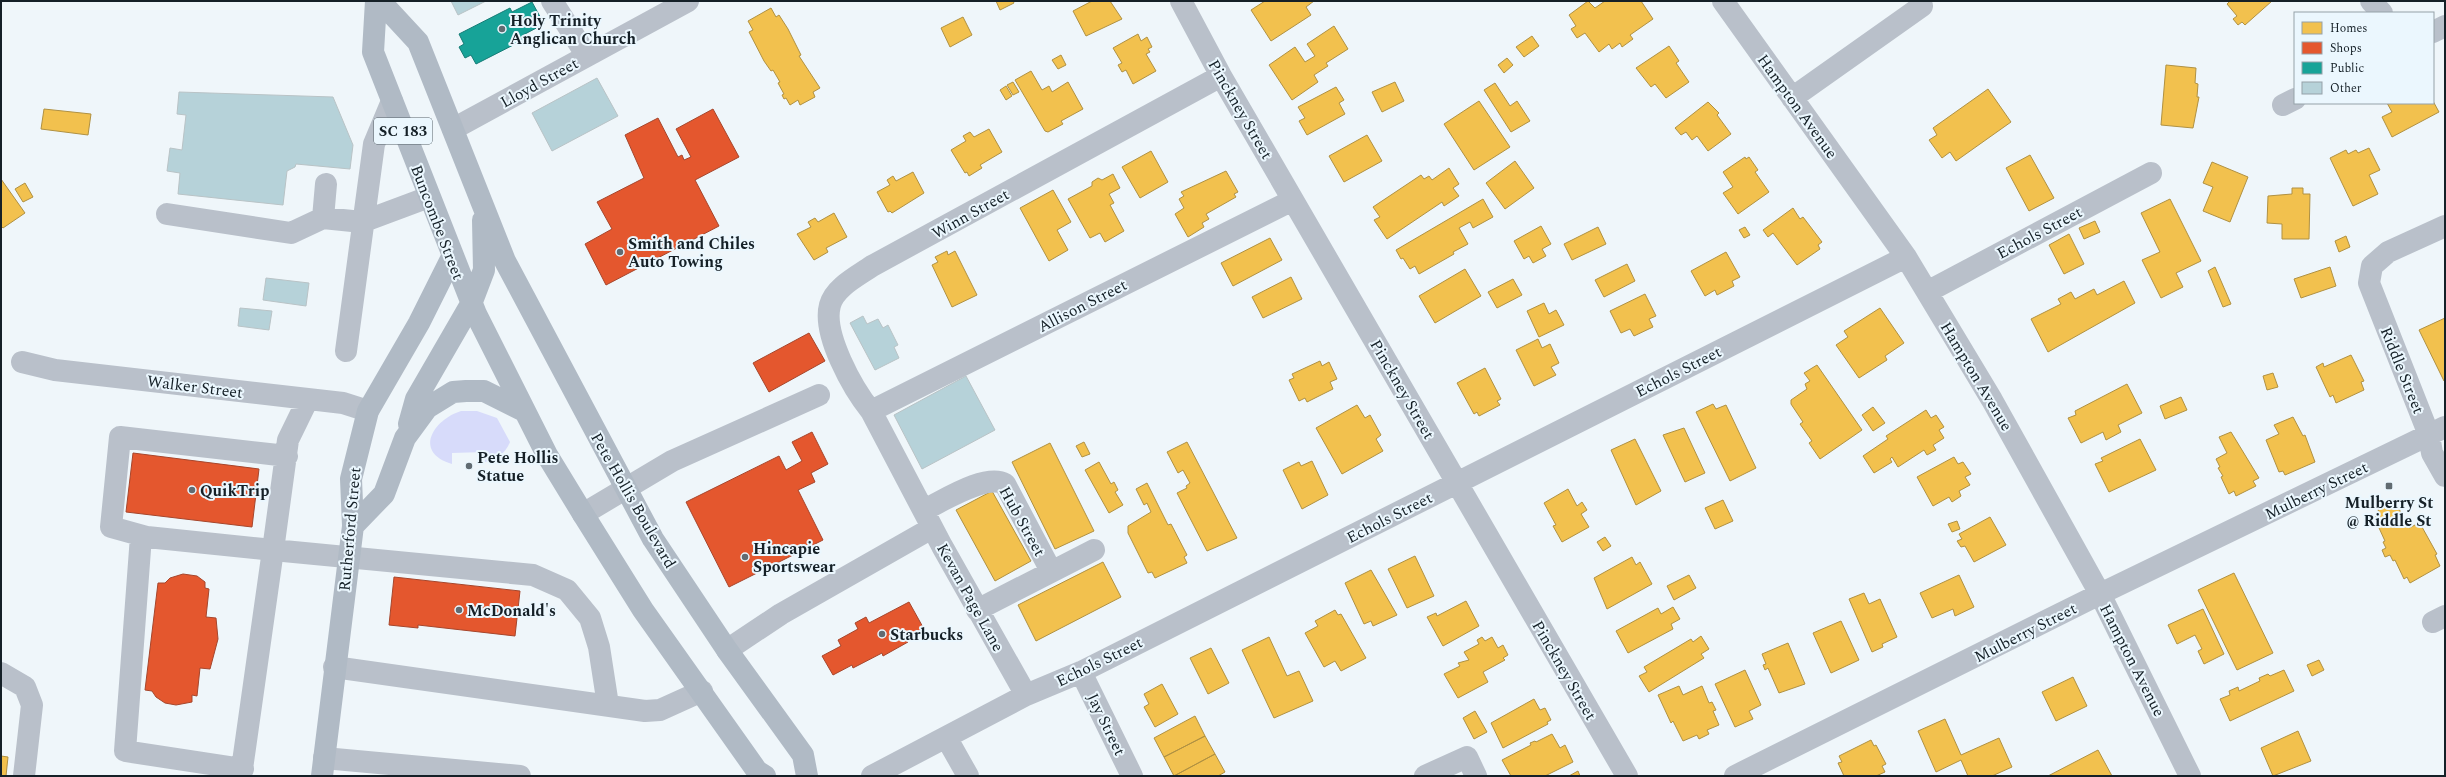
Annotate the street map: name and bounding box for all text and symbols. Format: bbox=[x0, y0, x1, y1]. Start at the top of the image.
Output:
place label: Holy Trinity Anglican Church bbox=[510, 9, 636, 51]
legend bbox=[2294, 12, 2434, 104]
text: Homes bbox=[2330, 19, 2368, 38]
marker: Holy Trinity Anglican Church bbox=[497, 24, 507, 34]
text: Shops bbox=[2330, 39, 2362, 58]
street label: Hampton Avenue bbox=[1751, 49, 1843, 164]
street label: Lloyd Street bbox=[496, 51, 583, 114]
street label: Pinckney Street bbox=[1202, 55, 1279, 164]
text: Public bbox=[2330, 59, 2364, 78]
text: Other bbox=[2330, 79, 2362, 98]
road number: SC 183 bbox=[374, 118, 432, 144]
street label: Buncombe Street bbox=[404, 161, 470, 284]
street label: Winn Street bbox=[927, 183, 1014, 245]
street label: Echols Street bbox=[1992, 200, 2087, 265]
place label: Smith and Chiles Auto Towing bbox=[628, 232, 755, 274]
marker: Smith and Chiles Auto Towing bbox=[615, 247, 625, 257]
street label: Allison Street bbox=[1034, 273, 1131, 339]
street label: Hampton Avenue bbox=[1934, 317, 2018, 436]
street label: Riddle Street bbox=[2374, 323, 2431, 418]
street label: Pinckney Street bbox=[1364, 335, 1441, 444]
street label: Echols Street bbox=[1631, 340, 1726, 404]
street label: Walker Street bbox=[146, 369, 245, 405]
street label: Pete Hollis Boulevard bbox=[584, 428, 682, 573]
place label: Pete Hollis Statue bbox=[477, 446, 559, 488]
street label: Mulberry Street bbox=[2261, 455, 2372, 526]
marker: Pete Hollis Statue bbox=[464, 461, 474, 471]
street label: Rutherford Street bbox=[333, 466, 367, 592]
place label: QuikTrip bbox=[200, 479, 269, 503]
marker: Mulberry St @ Riddle St bbox=[2384, 481, 2394, 491]
street label: Hub Street bbox=[993, 482, 1051, 561]
marker: QuikTrip bbox=[187, 485, 197, 495]
street label: Echols Street bbox=[1342, 486, 1437, 550]
place label: Mulberry St @ Riddle St bbox=[2345, 491, 2433, 533]
place label: Hincapie Sportswear bbox=[753, 537, 835, 579]
street label: Kevan Page Lane bbox=[930, 539, 1010, 656]
marker: Hincapie Sportswear bbox=[740, 552, 750, 562]
street label: Mulberry Street bbox=[1970, 597, 2081, 669]
place label: McDonald's bbox=[467, 599, 556, 623]
street label: Hampton Avenue bbox=[2093, 600, 2171, 721]
marker: McDonald's bbox=[454, 605, 464, 615]
street label: Pinckney Street bbox=[1526, 616, 1603, 725]
place label: Starbucks bbox=[890, 623, 963, 647]
marker: Starbucks bbox=[877, 629, 887, 639]
street label: Echols Street bbox=[1052, 630, 1147, 693]
street label: Jay Street bbox=[1081, 689, 1132, 760]

